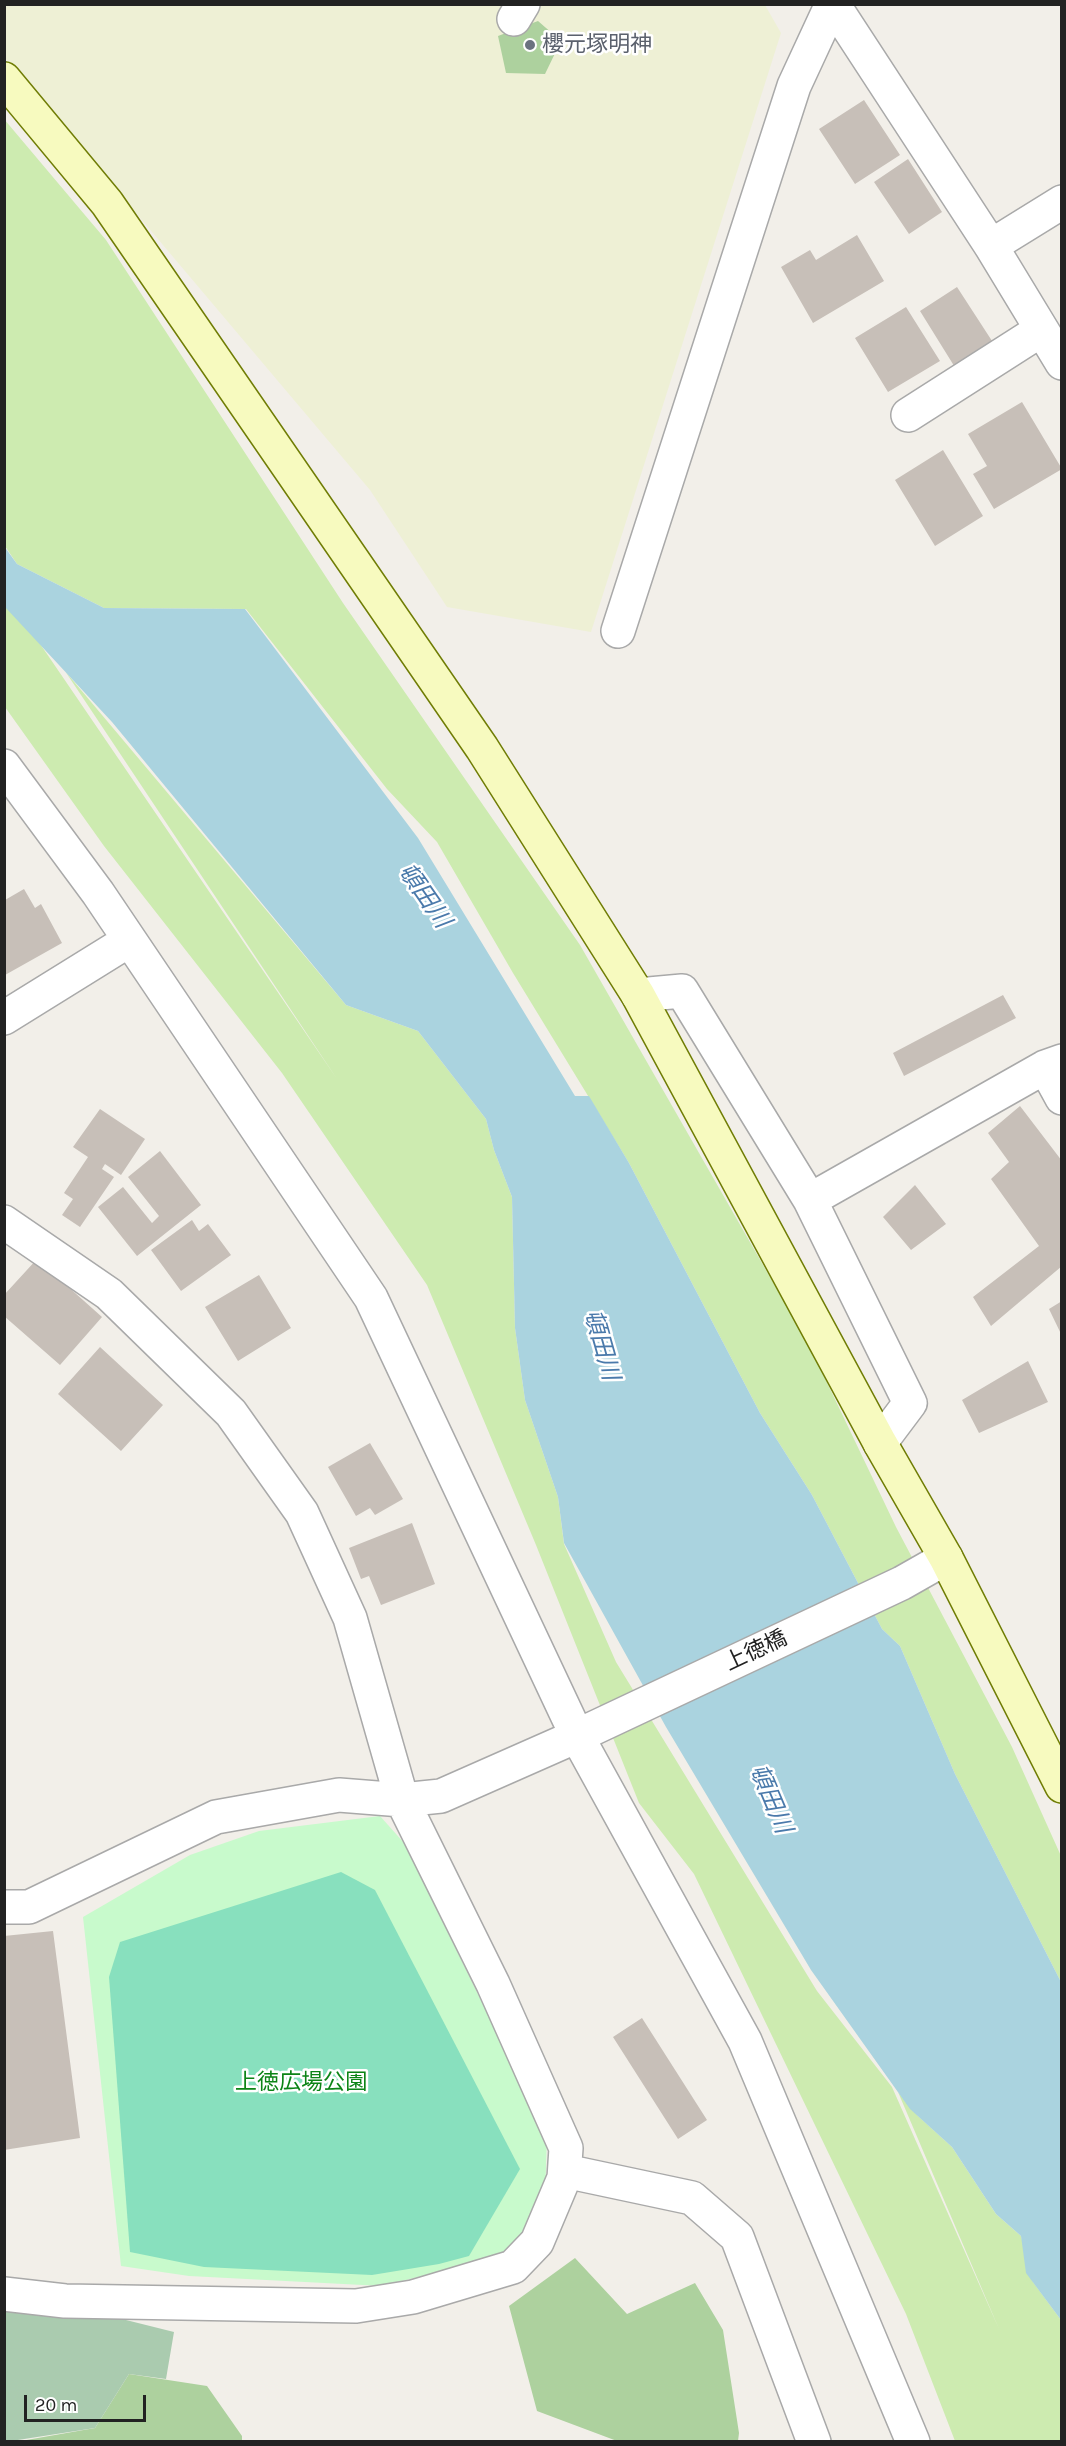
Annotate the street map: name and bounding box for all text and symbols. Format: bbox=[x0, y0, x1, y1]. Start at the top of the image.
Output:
place label: 櫻元塚明神 bbox=[542, 32, 652, 58]
marker: 櫻元塚明神 bbox=[523, 38, 537, 52]
water label: 頓田川 bbox=[392, 858, 456, 934]
water label: 頓田川 bbox=[577, 1306, 625, 1384]
street label: 上徳橋 bbox=[721, 1625, 791, 1677]
water label: 頓田川 bbox=[743, 1760, 797, 1838]
park label: 上徳広場公園 bbox=[235, 2070, 367, 2096]
scale bar bbox=[27, 2383, 148, 2421]
text: 20 m bbox=[35, 2394, 77, 2416]

